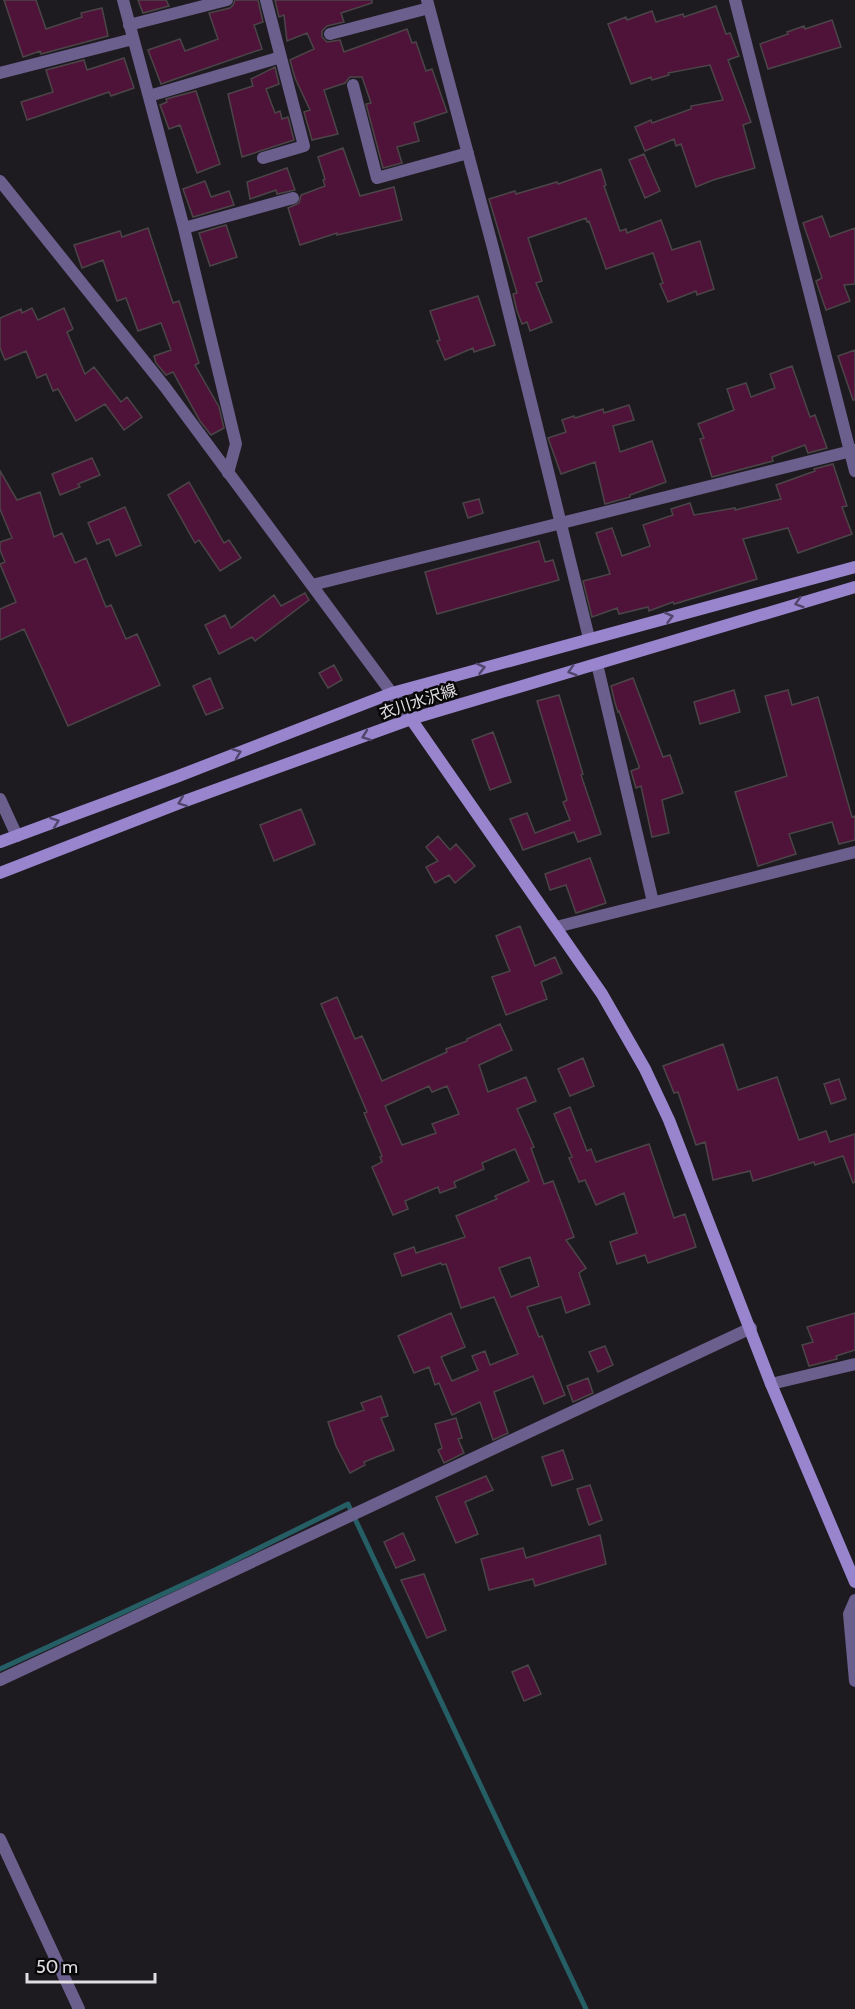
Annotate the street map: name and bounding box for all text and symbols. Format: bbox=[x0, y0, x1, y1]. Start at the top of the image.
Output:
one-way arrow bbox=[794, 596, 805, 608]
one-way arrow bbox=[663, 612, 674, 624]
one-way arrow bbox=[475, 663, 485, 675]
one-way arrow bbox=[567, 664, 578, 676]
street label: 衣川水沢線 bbox=[377, 680, 459, 723]
one-way arrow bbox=[361, 728, 372, 741]
one-way arrow bbox=[231, 748, 242, 760]
one-way arrow bbox=[178, 795, 189, 807]
one-way arrow bbox=[49, 816, 60, 829]
scale bar bbox=[27, 1946, 154, 1984]
text: 50 m bbox=[36, 1956, 78, 1978]

